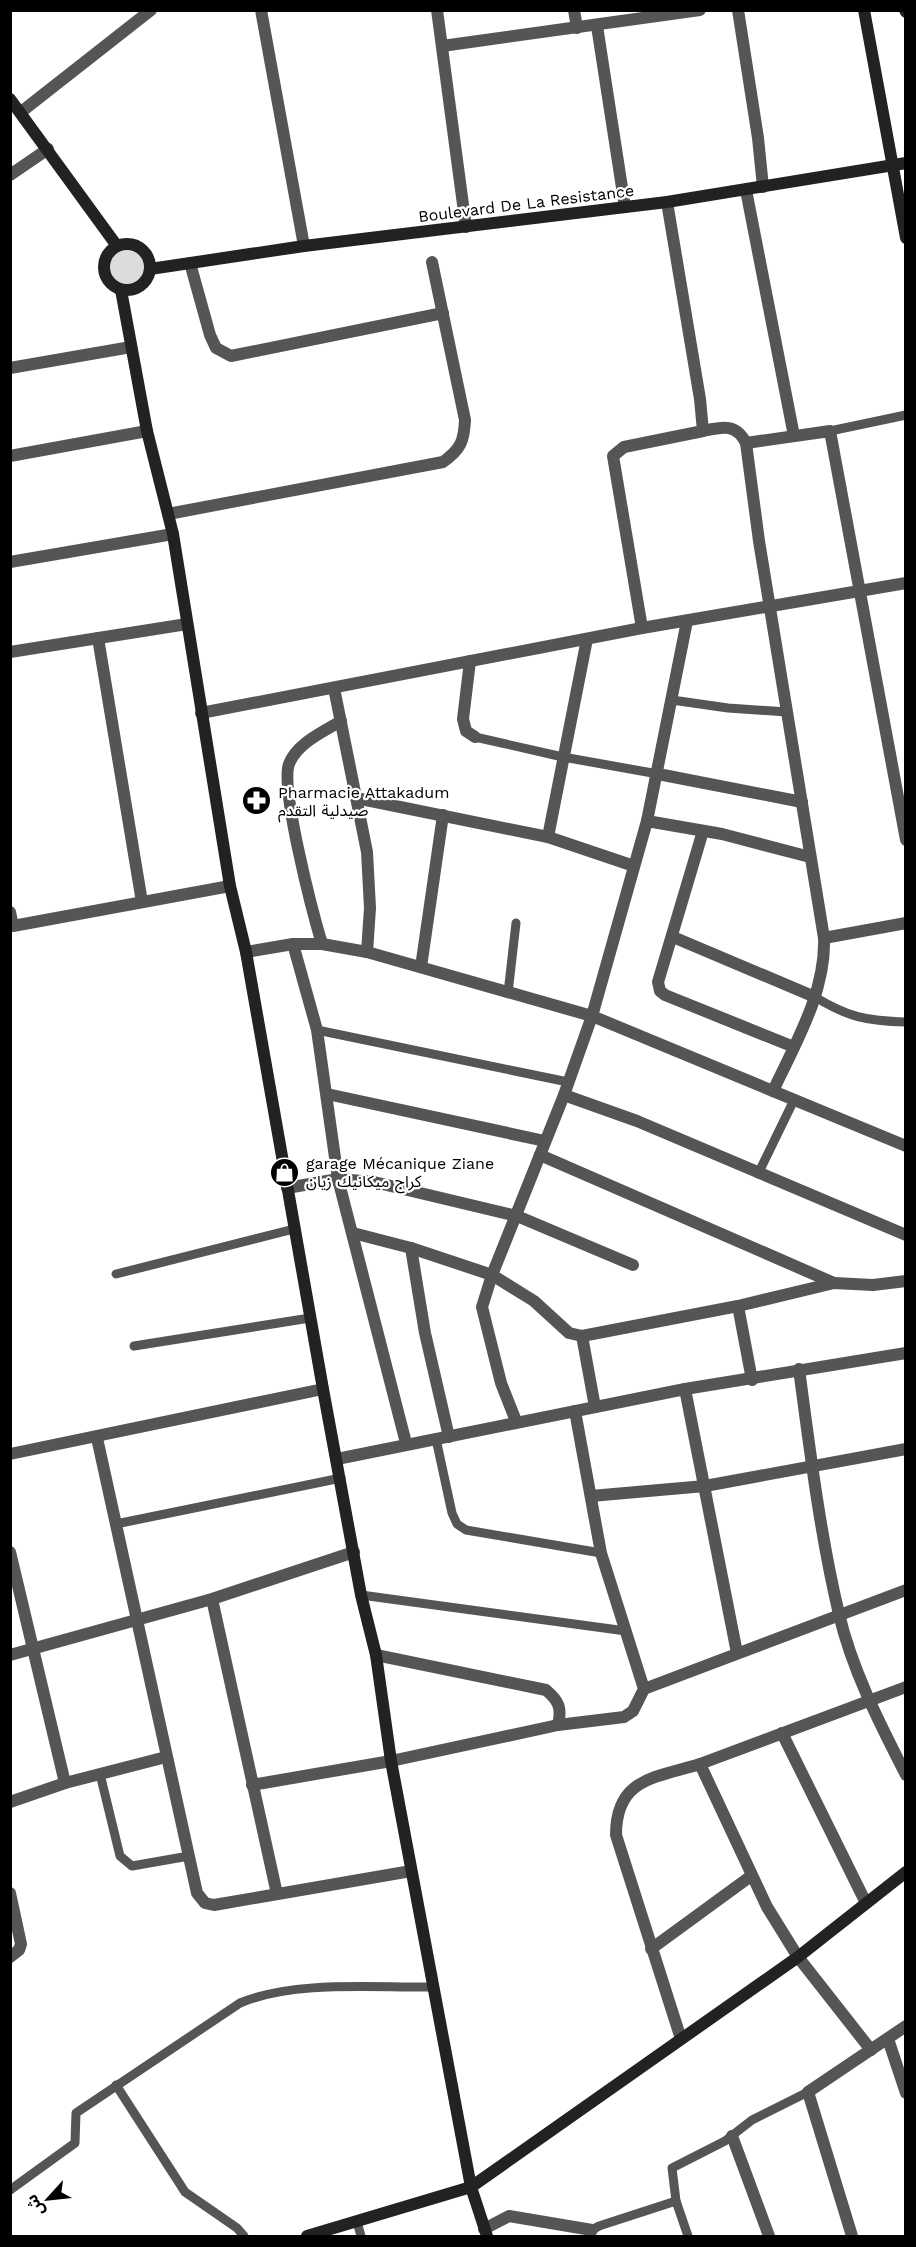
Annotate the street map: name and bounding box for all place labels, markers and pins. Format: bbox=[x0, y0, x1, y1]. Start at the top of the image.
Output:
place label: Pharmacie Attakadum صيدلية التقدم bbox=[278, 783, 449, 823]
pharmacy icon: Pharmacie Attakadum صيدلية التقدم bbox=[241, 785, 273, 817]
place label: garage Mécanique Ziane كراج ميكانيك زيان bbox=[306, 1154, 494, 1194]
shop icon: garage Mécanique Ziane كراج ميكانيك زيان bbox=[269, 1156, 301, 1188]

